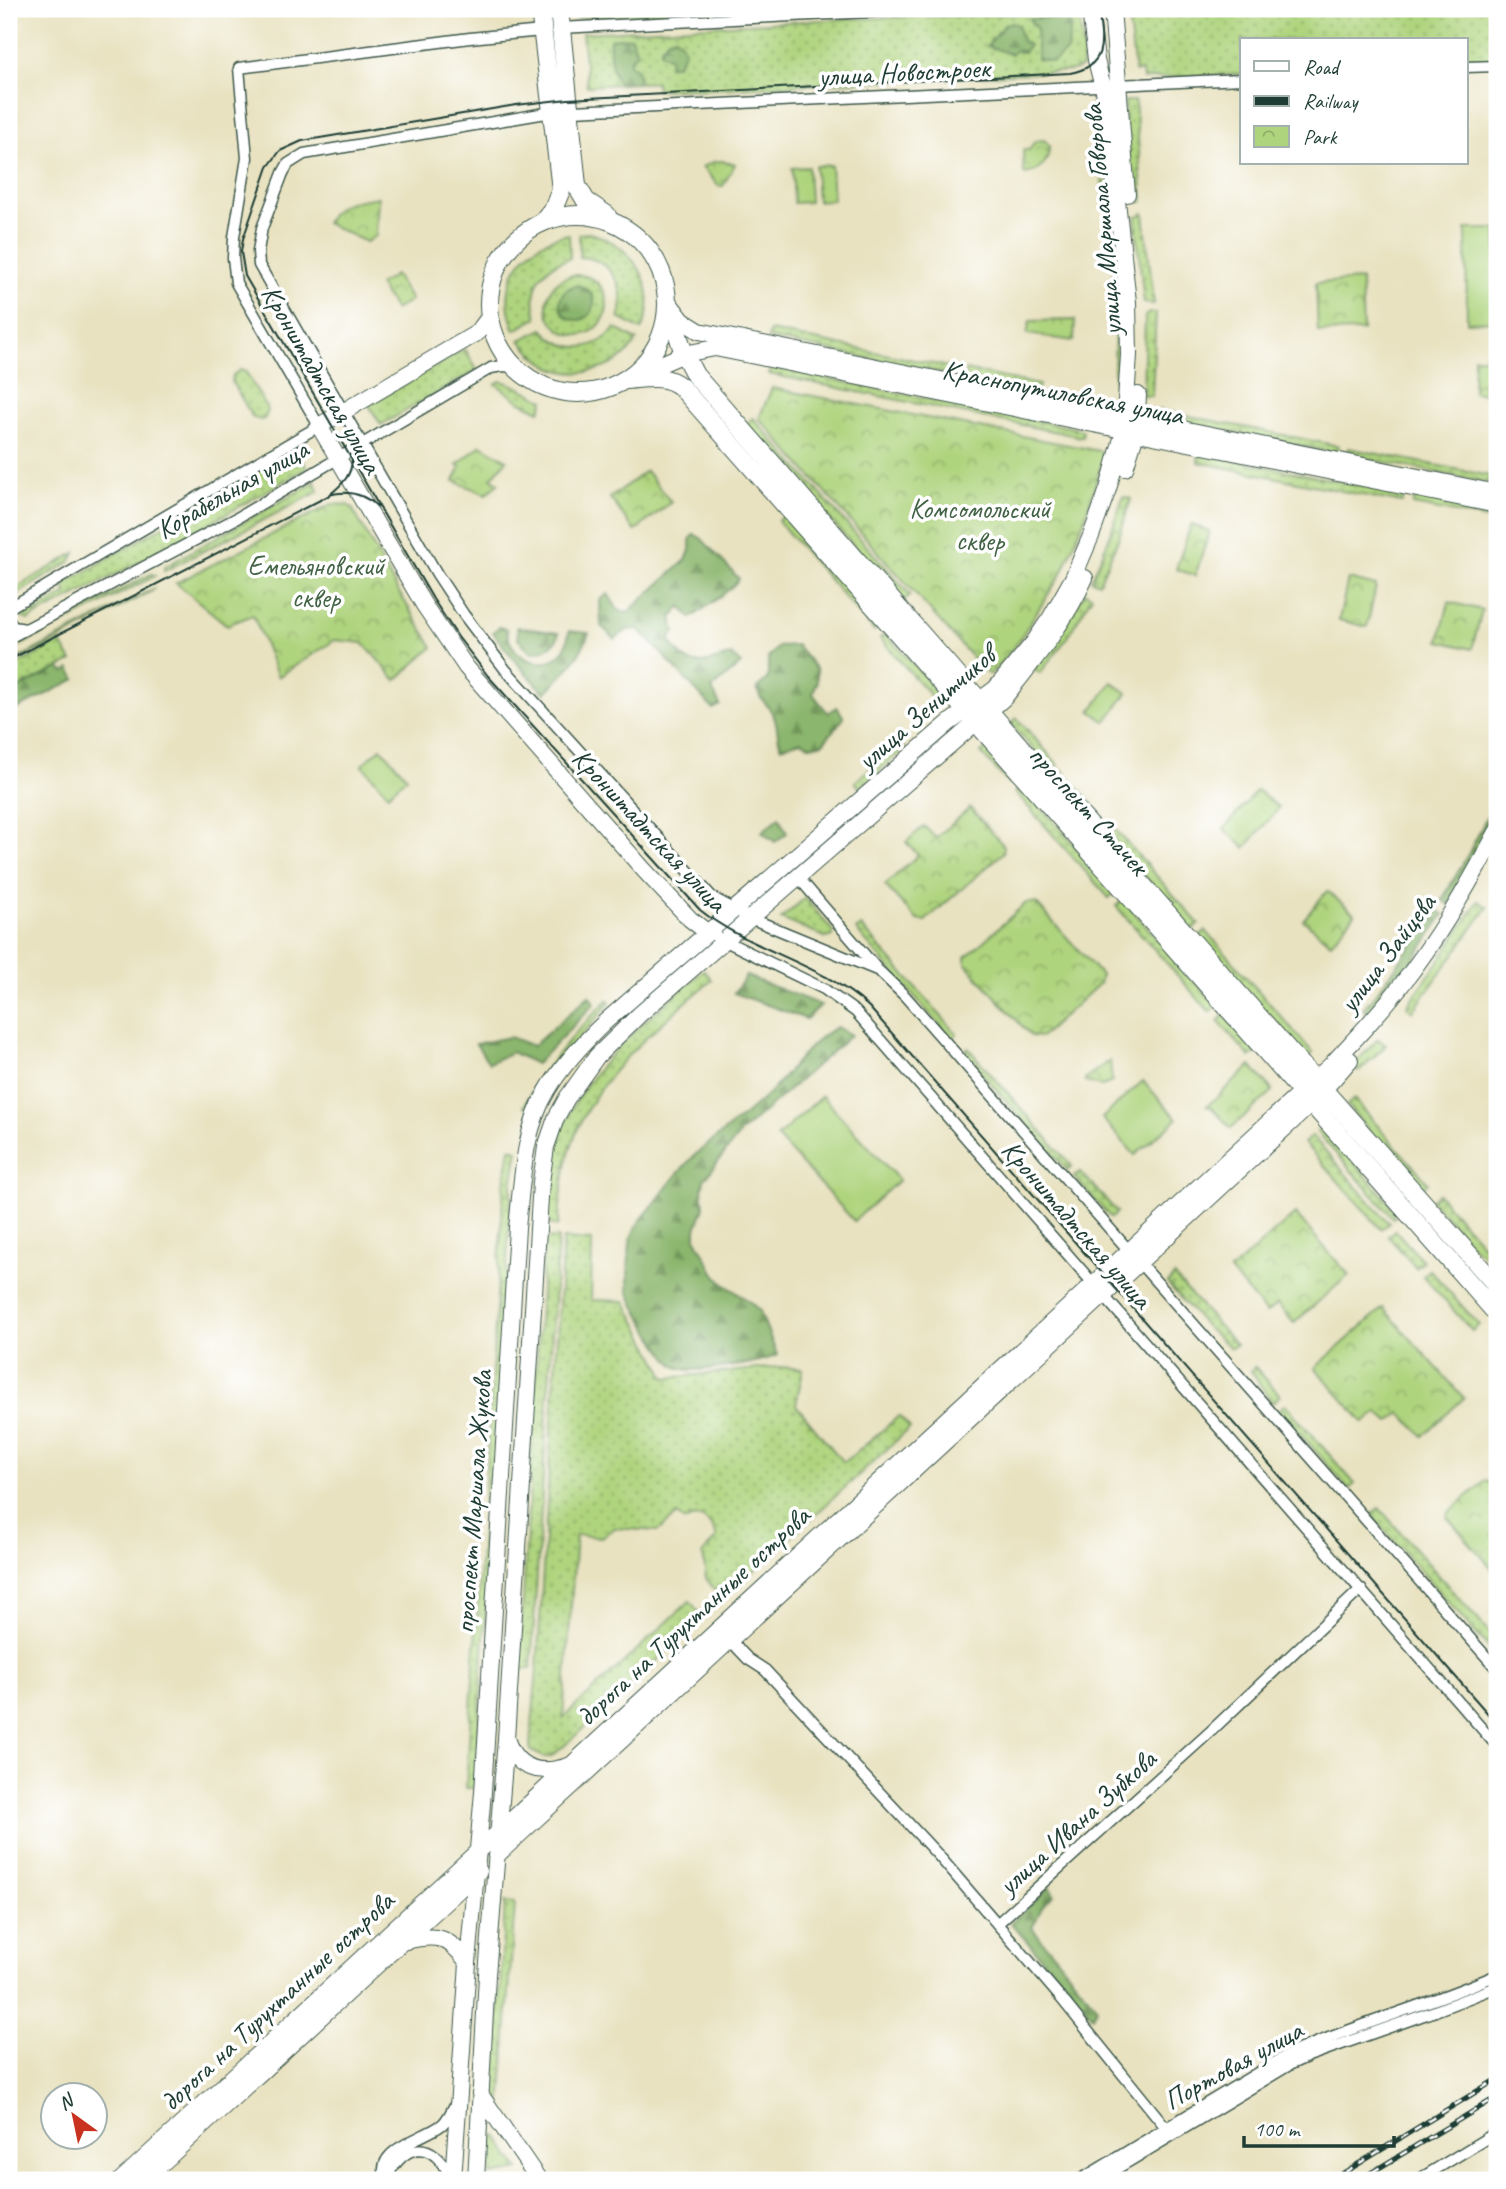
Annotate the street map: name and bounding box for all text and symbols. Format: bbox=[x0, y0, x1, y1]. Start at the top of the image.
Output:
legend bbox=[1240, 38, 1468, 164]
street label: улица Новостроек bbox=[815, 50, 993, 94]
text: Road bbox=[1303, 54, 1342, 80]
text: Railway bbox=[1303, 88, 1359, 114]
street label: улица Маршала Говорова bbox=[1074, 101, 1130, 339]
text: Park bbox=[1303, 124, 1338, 150]
street label: Кронштадтская улица bbox=[254, 278, 391, 481]
street label: Краснопутиловская улица bbox=[940, 351, 1188, 433]
street label: Корабельная улица bbox=[150, 431, 316, 547]
park label: Комсомольский сквер bbox=[910, 491, 1052, 558]
park label: Емельяновский сквер bbox=[247, 548, 386, 615]
street label: улица Зенитчиков bbox=[848, 634, 1007, 779]
street label: проспект Стачек bbox=[1021, 738, 1158, 884]
street label: Кронштадтская улица bbox=[565, 740, 736, 921]
street label: улица Зайцева bbox=[1330, 885, 1444, 1021]
street label: Кронштадтская улица bbox=[994, 1132, 1161, 1317]
street label: проспект Маршала Жукова bbox=[446, 1367, 500, 1635]
street label: дорога на Турухтанные острова bbox=[569, 1497, 818, 1733]
street label: улица Ивана Зубкова bbox=[989, 1741, 1165, 1903]
street label: дорога на Турухтанные острова bbox=[153, 1882, 402, 2118]
street label: Портовая улица bbox=[1157, 2012, 1310, 2118]
north arrow bbox=[38, 2080, 108, 2150]
text: N bbox=[54, 2088, 79, 2116]
scale bar bbox=[1244, 2105, 1394, 2149]
text: 100 m bbox=[1254, 2116, 1301, 2142]

